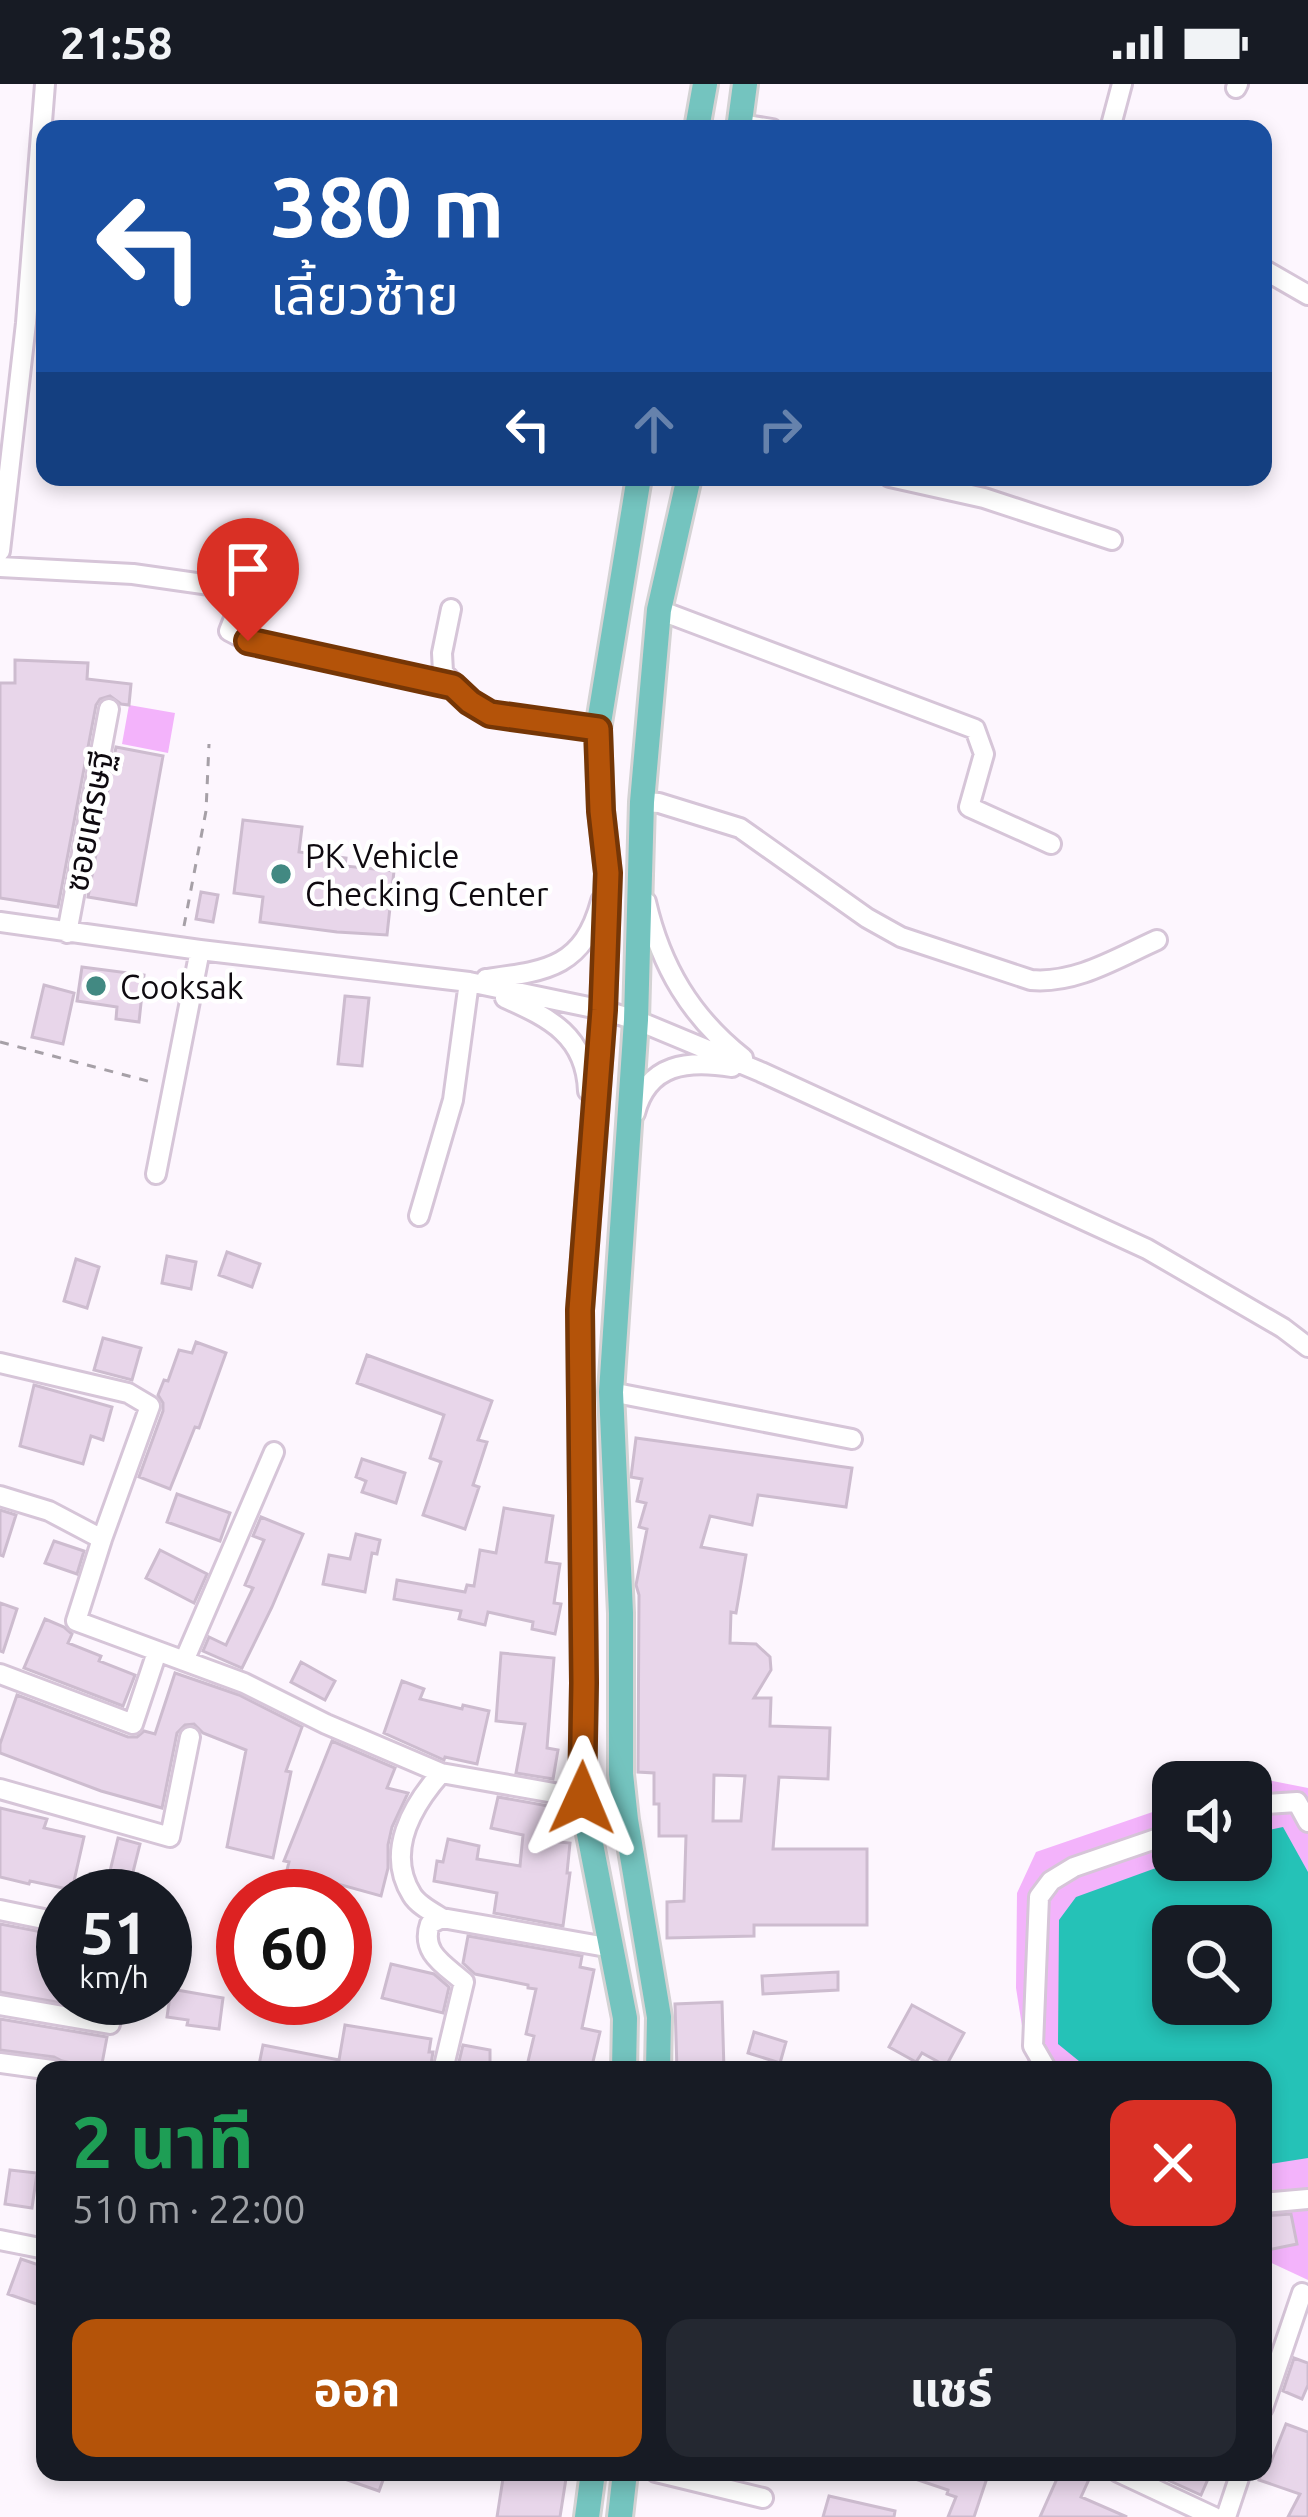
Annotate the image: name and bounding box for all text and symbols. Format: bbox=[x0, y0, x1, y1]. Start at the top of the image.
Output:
text: 21:58 bbox=[60, 17, 173, 68]
text: 380 m bbox=[270, 159, 504, 253]
icon: left bbox=[72, 168, 228, 324]
text: เลี้ยวซ้าย bbox=[270, 264, 459, 324]
icon: left bbox=[495, 396, 561, 462]
icon: ahead bbox=[621, 396, 687, 462]
icon: right bbox=[747, 396, 813, 462]
pin bbox=[197, 518, 299, 641]
icon: arrive bbox=[215, 536, 281, 602]
street label: ซอยเศรษฐี bbox=[56, 748, 121, 895]
place label: PK Vehicle Checking Center bbox=[305, 837, 549, 912]
marker: PK Vehicle Checking Center bbox=[268, 861, 294, 887]
place label: Cooksak bbox=[120, 968, 244, 1005]
marker: Cooksak bbox=[83, 973, 109, 999]
position arrow bbox=[519, 1735, 645, 1861]
map controls bbox=[1152, 1761, 1272, 2025]
button: sound bbox=[1152, 1761, 1272, 1881]
speed limit sign: 60 bbox=[216, 1869, 372, 2025]
text: 51 bbox=[80, 1898, 148, 1965]
button: search bbox=[1152, 1905, 1272, 2025]
text: km/h bbox=[79, 1960, 149, 1994]
button: close bbox=[1110, 2100, 1236, 2226]
text: 2 นาที bbox=[72, 2101, 254, 2182]
text: 510 m · 22:00 bbox=[72, 2187, 306, 2230]
button: ออก bbox=[72, 2319, 642, 2457]
button: แชร์ bbox=[666, 2319, 1236, 2457]

